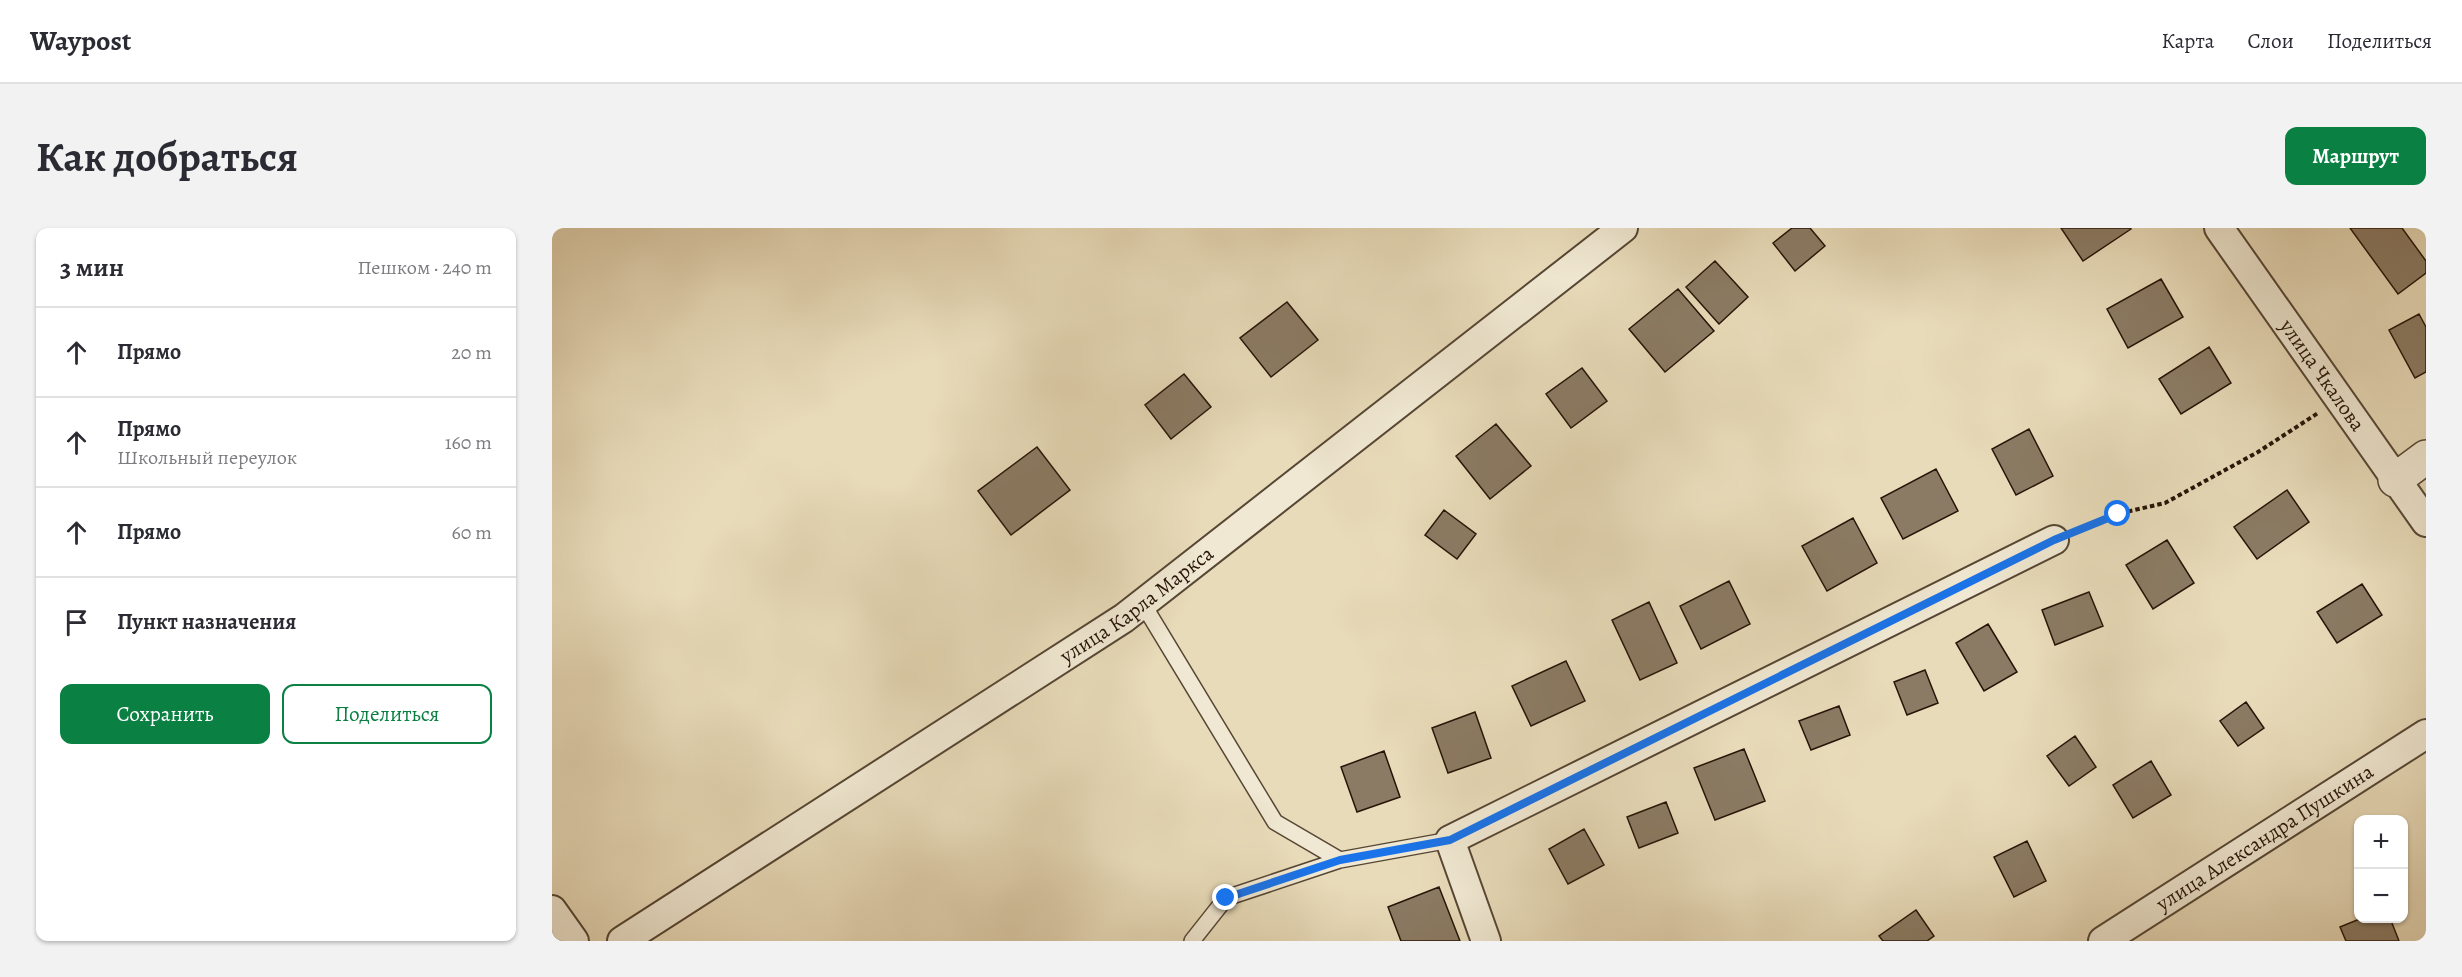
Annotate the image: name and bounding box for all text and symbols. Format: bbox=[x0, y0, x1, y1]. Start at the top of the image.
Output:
text: Waypost bbox=[30, 22, 131, 60]
text: Карта bbox=[2161, 27, 2214, 55]
text: Слои bbox=[2247, 27, 2294, 55]
text: Поделиться bbox=[2327, 27, 2432, 55]
button: Маршрут bbox=[2285, 127, 2426, 185]
text: Как добраться bbox=[36, 128, 298, 185]
text: 3 мин bbox=[60, 250, 124, 285]
text: Пешком · 240 m bbox=[358, 254, 492, 281]
street label: улица Чкалова bbox=[2273, 313, 2372, 437]
icon: ahead bbox=[60, 336, 93, 369]
text: Прямо bbox=[117, 337, 181, 367]
text: 20 m bbox=[451, 339, 492, 366]
text: Прямо bbox=[117, 414, 181, 444]
icon: ahead bbox=[60, 426, 93, 459]
text: 160 m bbox=[445, 429, 492, 456]
text: Школьный переулок bbox=[117, 444, 297, 471]
route start bbox=[2104, 500, 2130, 526]
icon: ahead bbox=[60, 516, 93, 549]
text: Прямо bbox=[117, 517, 181, 547]
text: 60 m bbox=[452, 519, 492, 546]
street label: улица Карла Маркса bbox=[1054, 539, 1219, 670]
icon: arrive bbox=[60, 606, 93, 639]
text: Пункт назначения bbox=[117, 607, 296, 637]
button: Сохранить bbox=[60, 684, 270, 744]
button: Поделиться bbox=[282, 684, 492, 744]
street label: улица Александра Пушкина bbox=[2150, 757, 2379, 918]
map controls bbox=[2354, 815, 2408, 923]
button: + bbox=[2354, 815, 2408, 869]
button: − bbox=[2354, 869, 2408, 923]
route end bbox=[1212, 884, 1238, 910]

